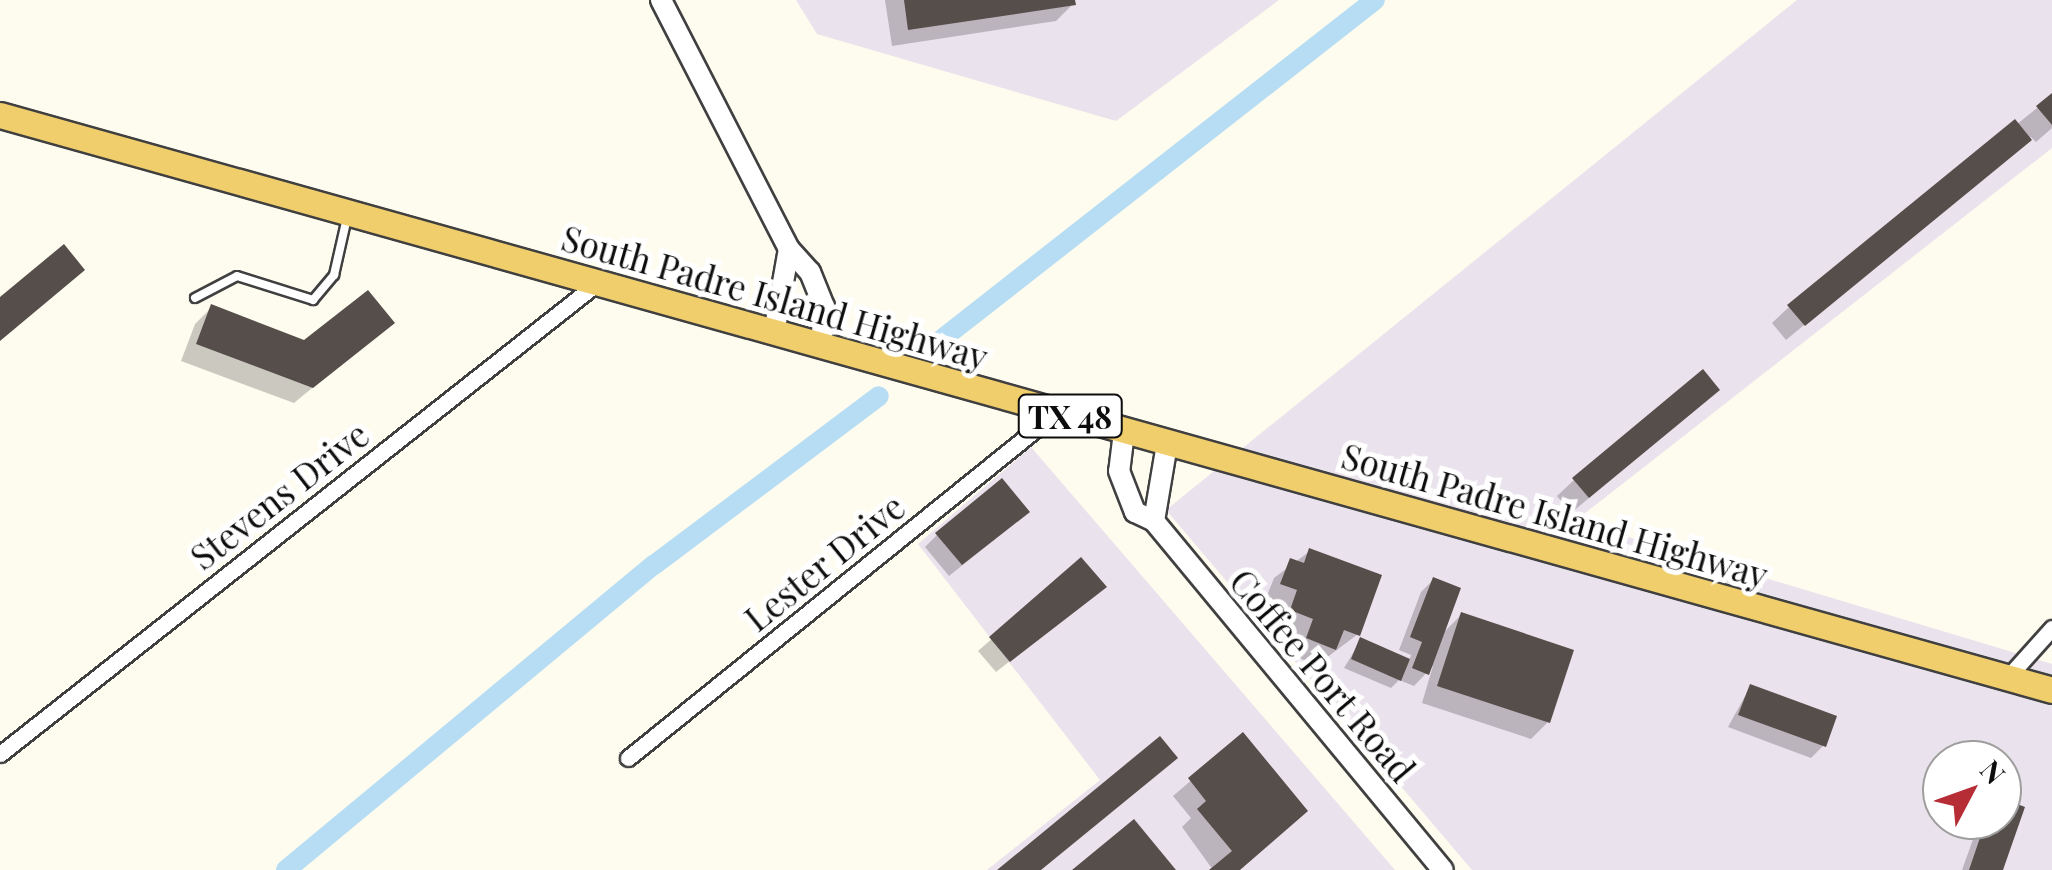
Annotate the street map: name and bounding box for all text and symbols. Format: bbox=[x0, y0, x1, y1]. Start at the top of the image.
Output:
street label: South Padre Island Highway bbox=[557, 216, 993, 378]
road number: TX 48 bbox=[1015, 389, 1125, 443]
street label: Stevens Drive bbox=[182, 412, 376, 578]
street label: South Padre Island Highway bbox=[1337, 434, 1773, 596]
street label: Lester Drive bbox=[735, 485, 913, 639]
street label: Coffee Port Road bbox=[1222, 560, 1424, 790]
north arrow bbox=[1922, 740, 2022, 840]
text: N bbox=[1973, 752, 2014, 791]

